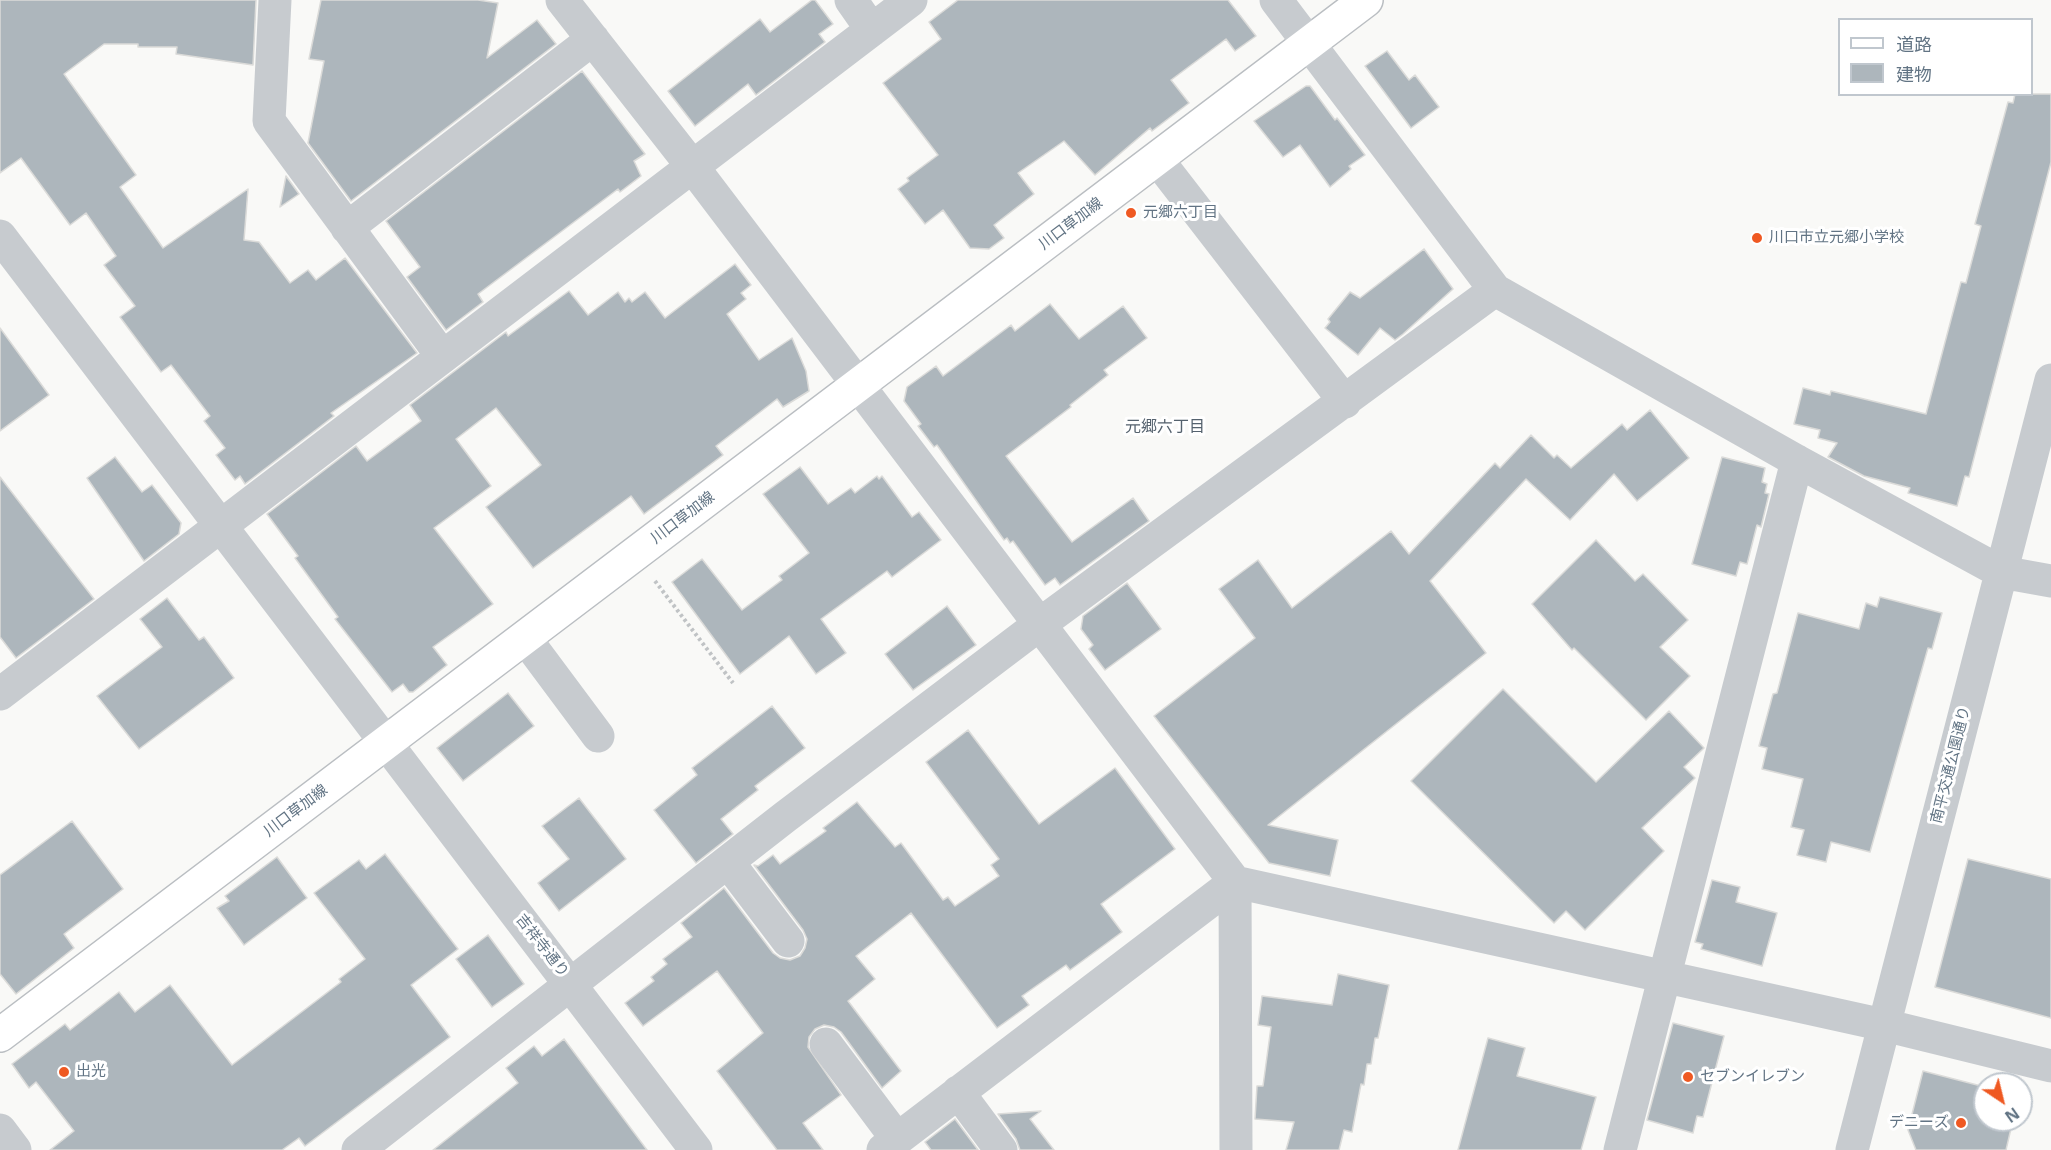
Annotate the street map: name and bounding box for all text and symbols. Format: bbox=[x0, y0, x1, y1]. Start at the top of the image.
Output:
legend bbox=[1838, 18, 2033, 96]
text: 道路 bbox=[1896, 32, 1932, 56]
text: 建物 bbox=[1896, 62, 1932, 86]
street label: 川口草加線 bbox=[1036, 194, 1106, 254]
place label: 元郷六丁目 bbox=[1143, 204, 1218, 222]
marker: 元郷六丁目 bbox=[1124, 206, 1138, 220]
place label: 川口市立元郷小学校 bbox=[1769, 229, 1904, 247]
marker: 川口市立元郷小学校 bbox=[1750, 231, 1764, 245]
district label: 元郷六丁目 bbox=[1125, 417, 1205, 437]
street label: 川口草加線 bbox=[648, 488, 718, 548]
street label: 南平交通公園通り bbox=[1928, 705, 1974, 825]
street label: 川口草加線 bbox=[261, 781, 331, 841]
street label: 吉祥寺通り bbox=[512, 911, 572, 981]
place label: 出光 bbox=[76, 1063, 106, 1081]
marker: 出光 bbox=[57, 1065, 71, 1079]
place label: セブンイレブン bbox=[1700, 1068, 1805, 1086]
marker: セブンイレブン bbox=[1681, 1070, 1695, 1084]
north arrow bbox=[1973, 1072, 2033, 1132]
text: N bbox=[2001, 1102, 2024, 1128]
place label: デニーズ bbox=[1889, 1114, 1949, 1132]
marker: デニーズ bbox=[1954, 1116, 1968, 1130]

